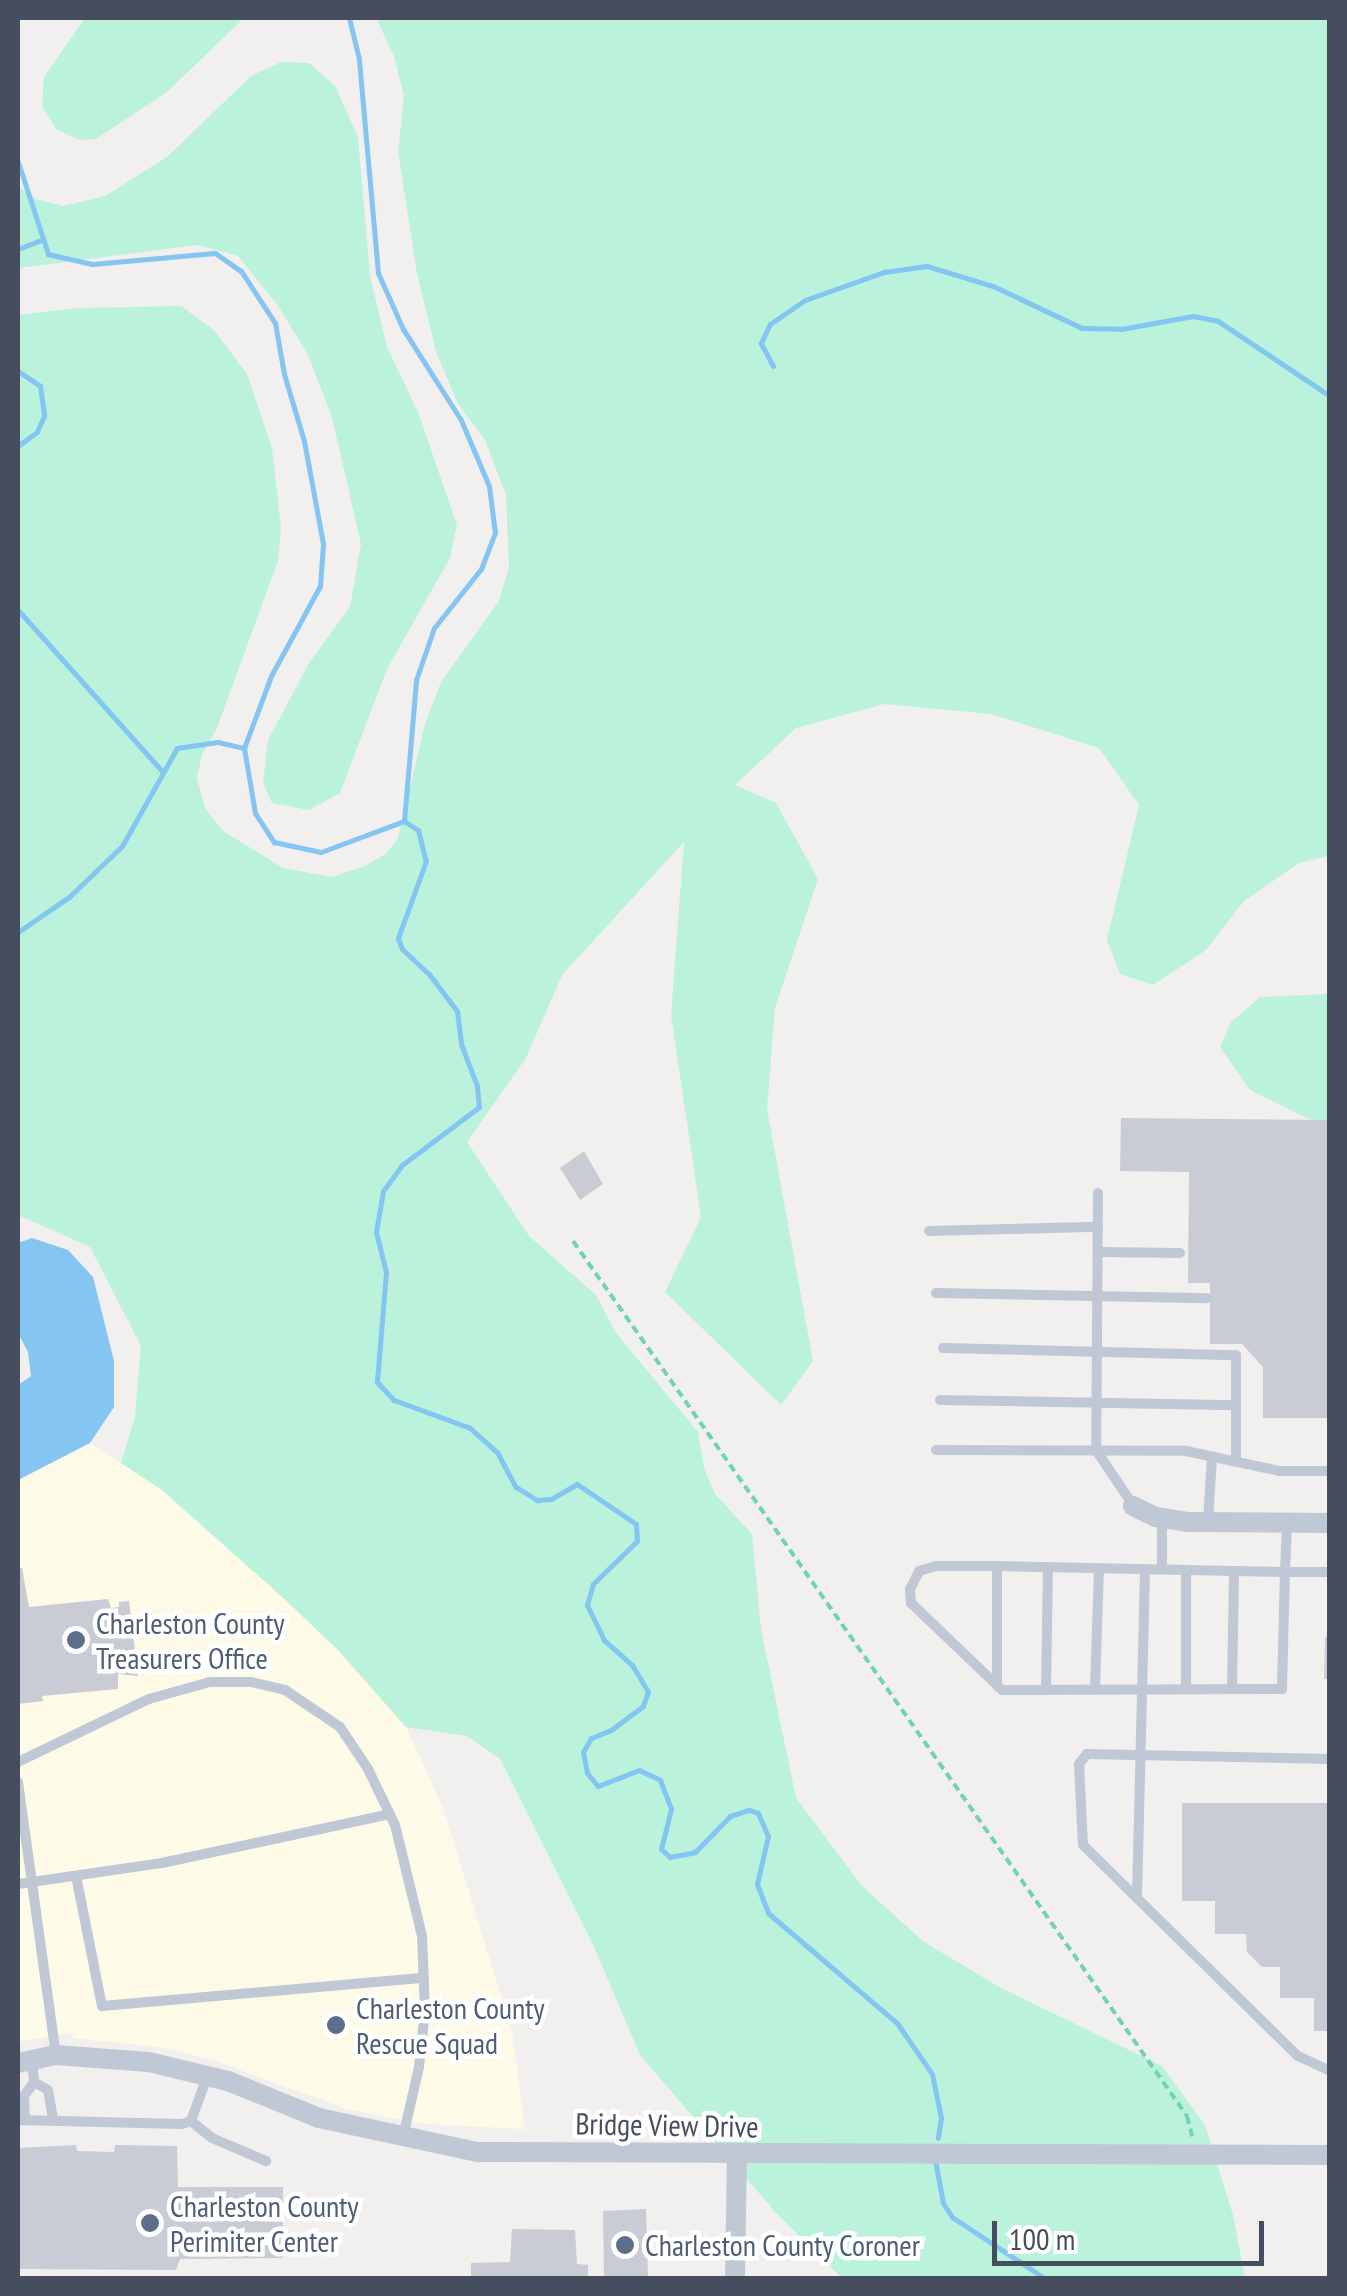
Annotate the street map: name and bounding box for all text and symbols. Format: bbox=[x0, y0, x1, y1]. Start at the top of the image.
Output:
place label: Charleston County Treasurers Office bbox=[96, 1605, 285, 1676]
marker: Charleston County Treasurers Office bbox=[65, 1629, 87, 1651]
place label: Charleston County Rescue Squad bbox=[356, 1990, 545, 2060]
marker: Charleston County Rescue Squad bbox=[325, 2014, 347, 2036]
street label: Bridge View Drive bbox=[574, 2105, 760, 2145]
place label: Charleston County Perimiter Center bbox=[170, 2188, 359, 2258]
scale bar bbox=[997, 2201, 1270, 2263]
marker: Charleston County Perimiter Center bbox=[139, 2212, 161, 2234]
text: 100 m bbox=[1009, 2219, 1075, 2258]
place label: Charleston County Coroner bbox=[645, 2227, 921, 2263]
marker: Charleston County Coroner bbox=[614, 2234, 636, 2256]

